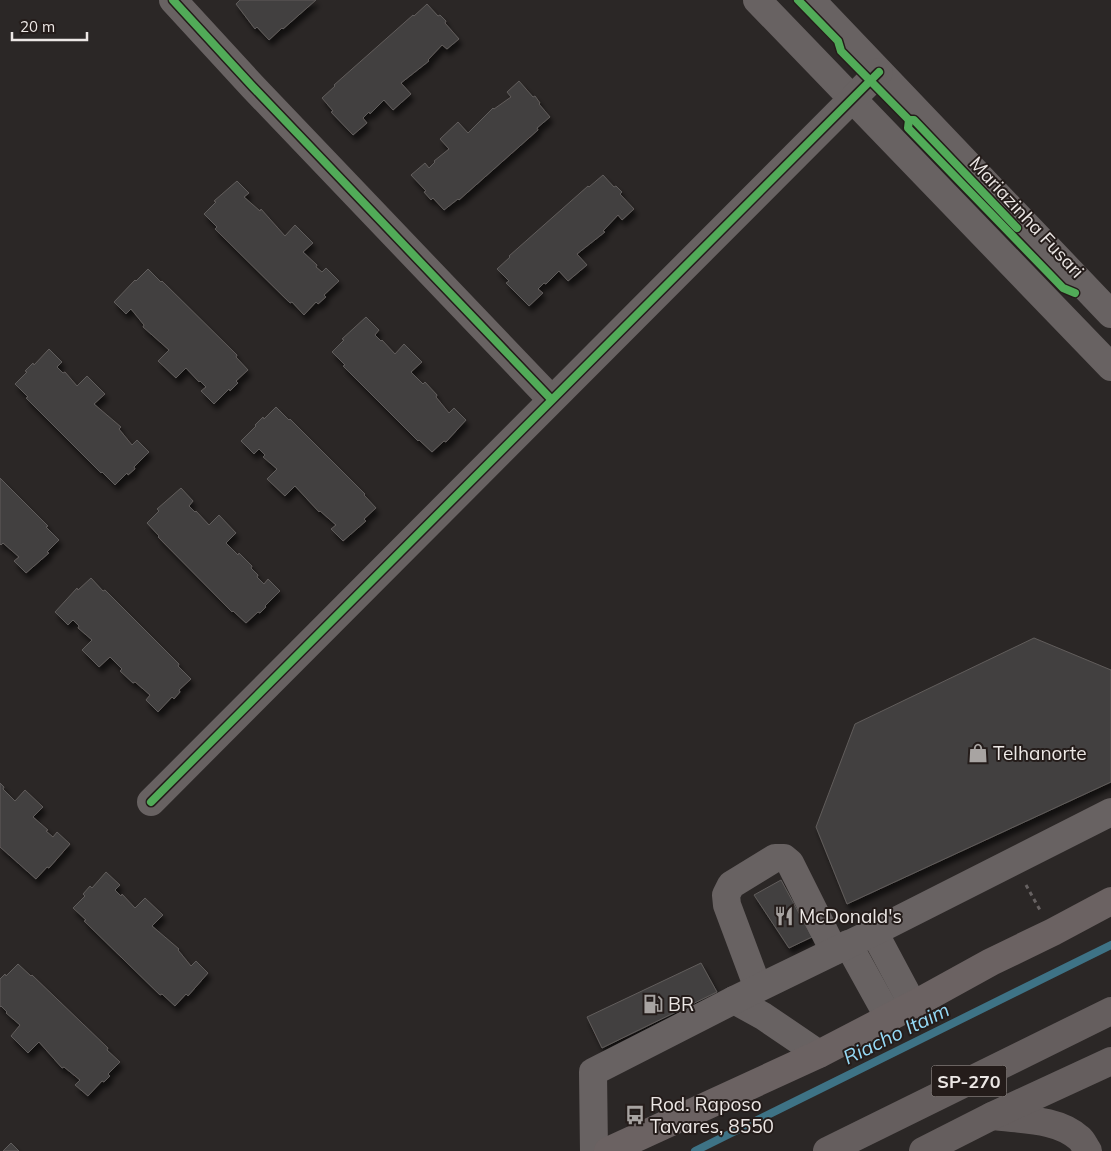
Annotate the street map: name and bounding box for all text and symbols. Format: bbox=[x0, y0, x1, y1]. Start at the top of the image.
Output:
scale bar bbox=[12, 10, 88, 42]
text: 20 m bbox=[20, 17, 55, 36]
street label: Mariazinha Fusari bbox=[965, 151, 1089, 283]
place label: Telhanorte bbox=[993, 741, 1087, 765]
shop icon: Telhanorte bbox=[967, 742, 989, 764]
place label: McDonald's bbox=[799, 904, 902, 928]
restaurant icon: McDonald's bbox=[773, 905, 795, 927]
place label: BR bbox=[668, 992, 694, 1016]
fuel station icon: BR bbox=[642, 993, 664, 1015]
water label: Riacho Itaim bbox=[839, 996, 953, 1070]
road number: SP-270 bbox=[932, 1066, 1006, 1096]
place label: Rod. Raposo Tavares, 8550 bbox=[650, 1092, 774, 1138]
bus stop icon: Rod. Raposo Tavares, 8550 bbox=[624, 1104, 646, 1126]

